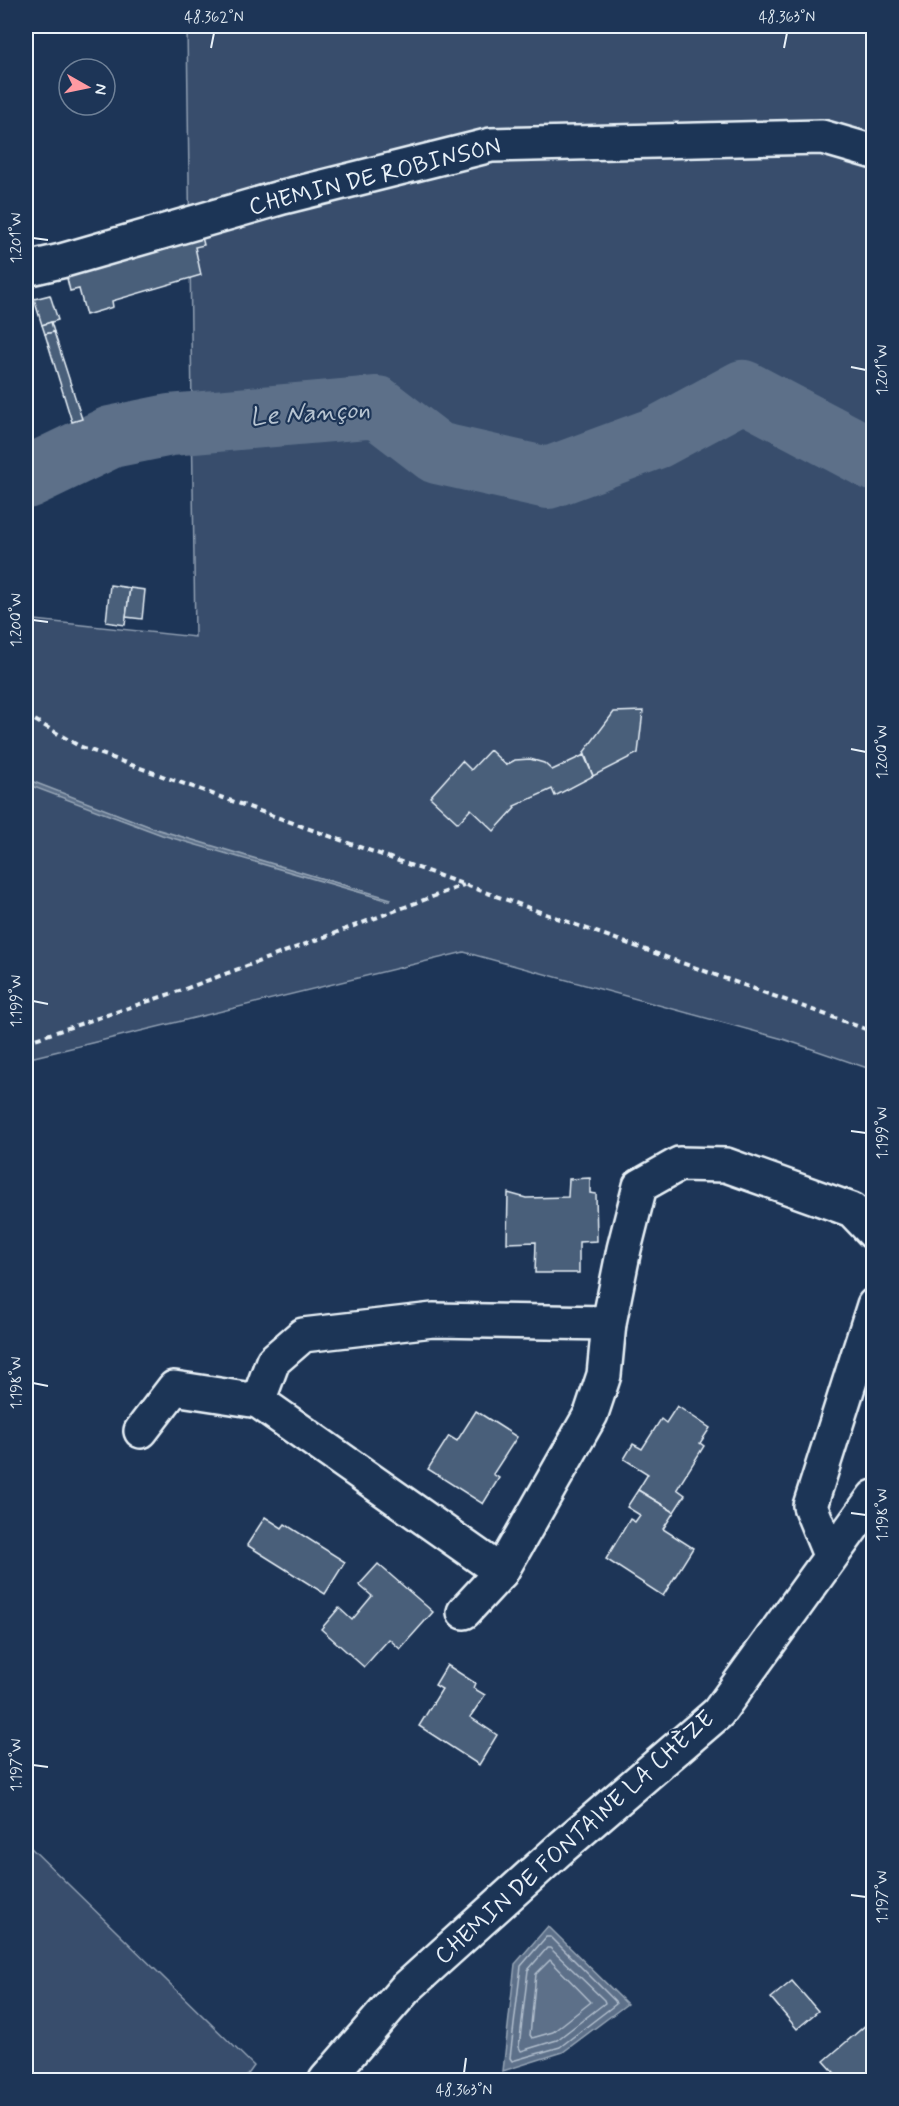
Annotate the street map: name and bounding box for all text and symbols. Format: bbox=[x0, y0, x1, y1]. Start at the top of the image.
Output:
text: 48.362°N bbox=[184, 8, 244, 28]
text: 48.363°N bbox=[759, 8, 815, 28]
north arrow bbox=[57, 57, 117, 117]
text: N bbox=[89, 82, 112, 96]
street label: CHEMIN DE ROBINSON bbox=[246, 131, 504, 223]
text: 1.201°W bbox=[7, 213, 27, 263]
text: 1.201°W bbox=[873, 345, 893, 395]
water label: Le Nançon bbox=[249, 393, 371, 435]
text: 1.200°W bbox=[7, 593, 27, 647]
text: 1.200°W bbox=[873, 725, 893, 779]
text: 1.199°W bbox=[7, 975, 27, 1027]
text: 1.199°W bbox=[873, 1107, 893, 1159]
text: 1.198°W bbox=[7, 1357, 27, 1409]
text: 1.198°W bbox=[873, 1489, 893, 1541]
street label: CHEMIN DE FONTAINE LA CHÈZE bbox=[429, 1704, 721, 1972]
text: 1.197°W bbox=[7, 1739, 27, 1791]
text: 1.197°W bbox=[873, 1871, 893, 1923]
text: 48.363°N bbox=[436, 2081, 492, 2101]

